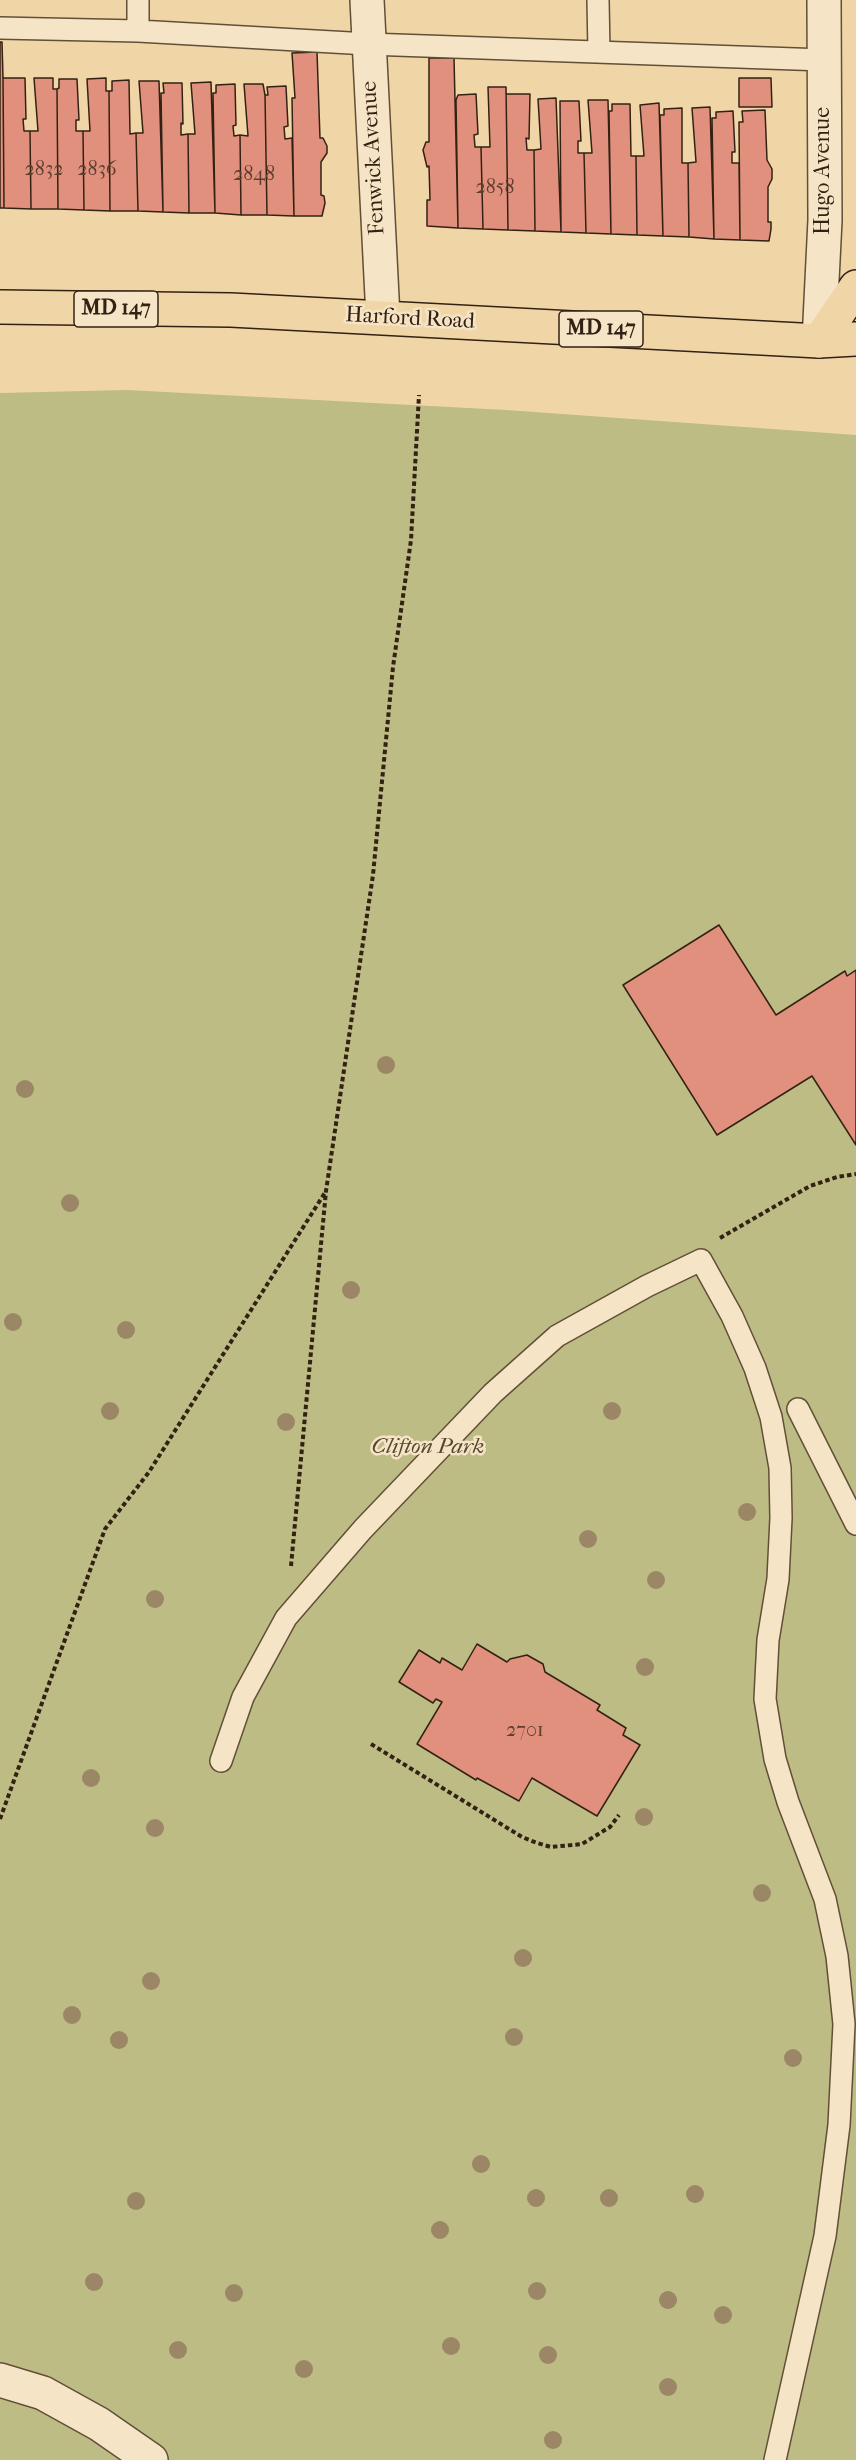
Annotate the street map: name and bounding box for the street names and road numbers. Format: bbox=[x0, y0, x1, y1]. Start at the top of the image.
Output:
street label: Fenwick Avenue bbox=[357, 80, 391, 236]
street label: Hugo Avenue bbox=[811, 107, 837, 235]
road number: MD 147 bbox=[74, 291, 158, 327]
street label: Harford Road bbox=[345, 302, 475, 336]
road number: MD 147 bbox=[559, 311, 643, 347]

